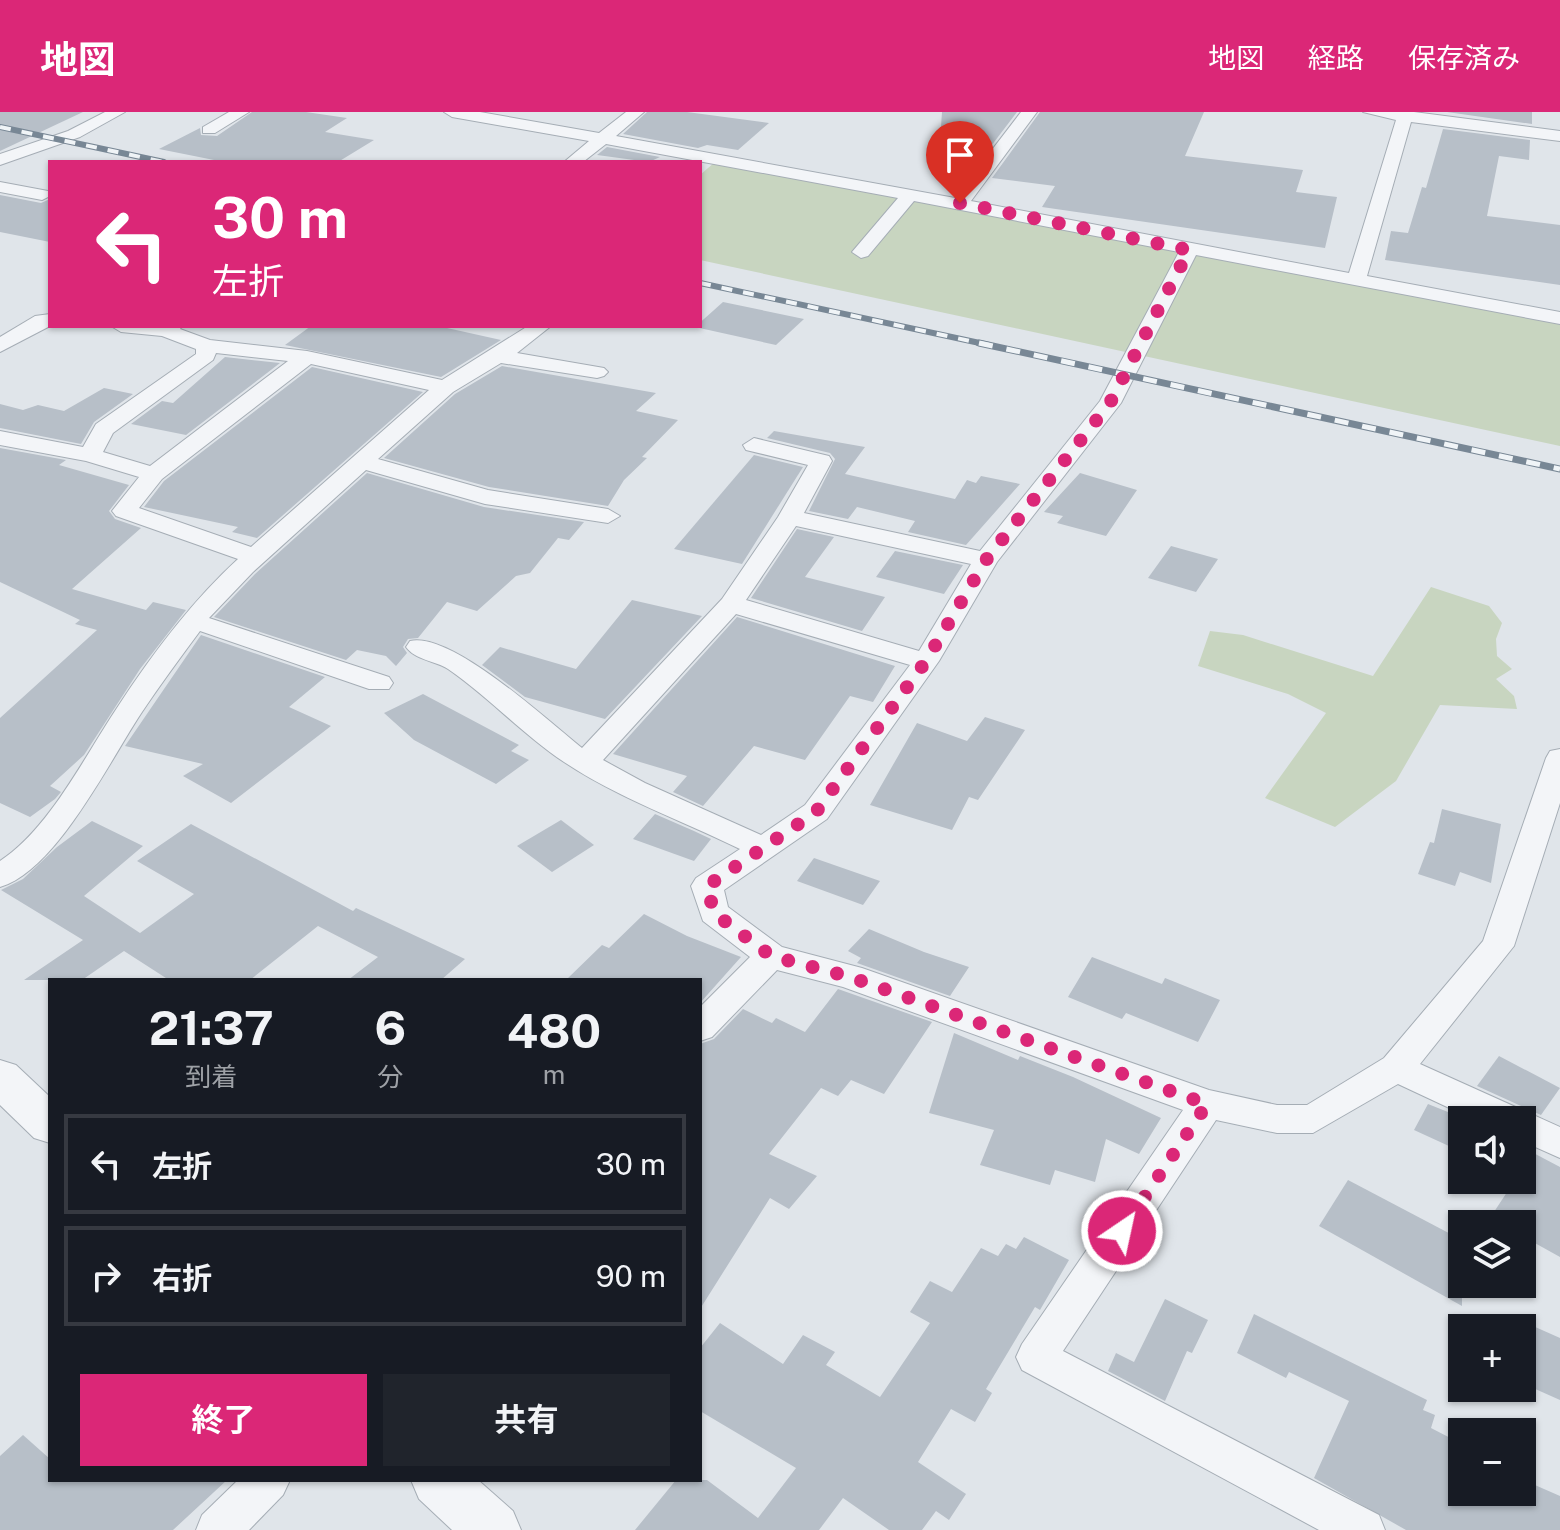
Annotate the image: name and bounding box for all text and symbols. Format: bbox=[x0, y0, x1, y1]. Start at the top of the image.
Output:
text: 地図 bbox=[40, 37, 116, 82]
text: 地図 bbox=[1208, 41, 1264, 74]
text: 経路 bbox=[1308, 41, 1364, 74]
text: 保存済み bbox=[1408, 41, 1520, 74]
pin bbox=[926, 121, 994, 203]
icon: arrive bbox=[938, 133, 982, 177]
text: 30 m bbox=[212, 185, 348, 251]
icon: left bbox=[80, 192, 184, 296]
text: 左折 bbox=[212, 260, 284, 302]
text: 21:37 bbox=[149, 999, 274, 1056]
text: 6 bbox=[374, 999, 406, 1056]
text: 480 bbox=[507, 1002, 601, 1059]
text: m bbox=[543, 1059, 565, 1090]
text: 到着 bbox=[185, 1061, 237, 1092]
text: 分 bbox=[377, 1061, 403, 1092]
map controls bbox=[1448, 1106, 1536, 1506]
button: sound bbox=[1448, 1106, 1536, 1194]
icon: left bbox=[84, 1142, 128, 1186]
text: 30 m bbox=[596, 1146, 666, 1182]
text: 左折 bbox=[152, 1148, 212, 1184]
position arrow bbox=[1080, 1189, 1164, 1273]
button: layers bbox=[1448, 1210, 1536, 1298]
icon: right bbox=[84, 1254, 128, 1298]
text: 90 m bbox=[596, 1258, 666, 1294]
text: 右折 bbox=[152, 1260, 212, 1296]
button: + bbox=[1448, 1314, 1536, 1402]
button: 終了 bbox=[80, 1374, 367, 1466]
button: 共有 bbox=[383, 1374, 670, 1466]
button: − bbox=[1448, 1418, 1536, 1506]

